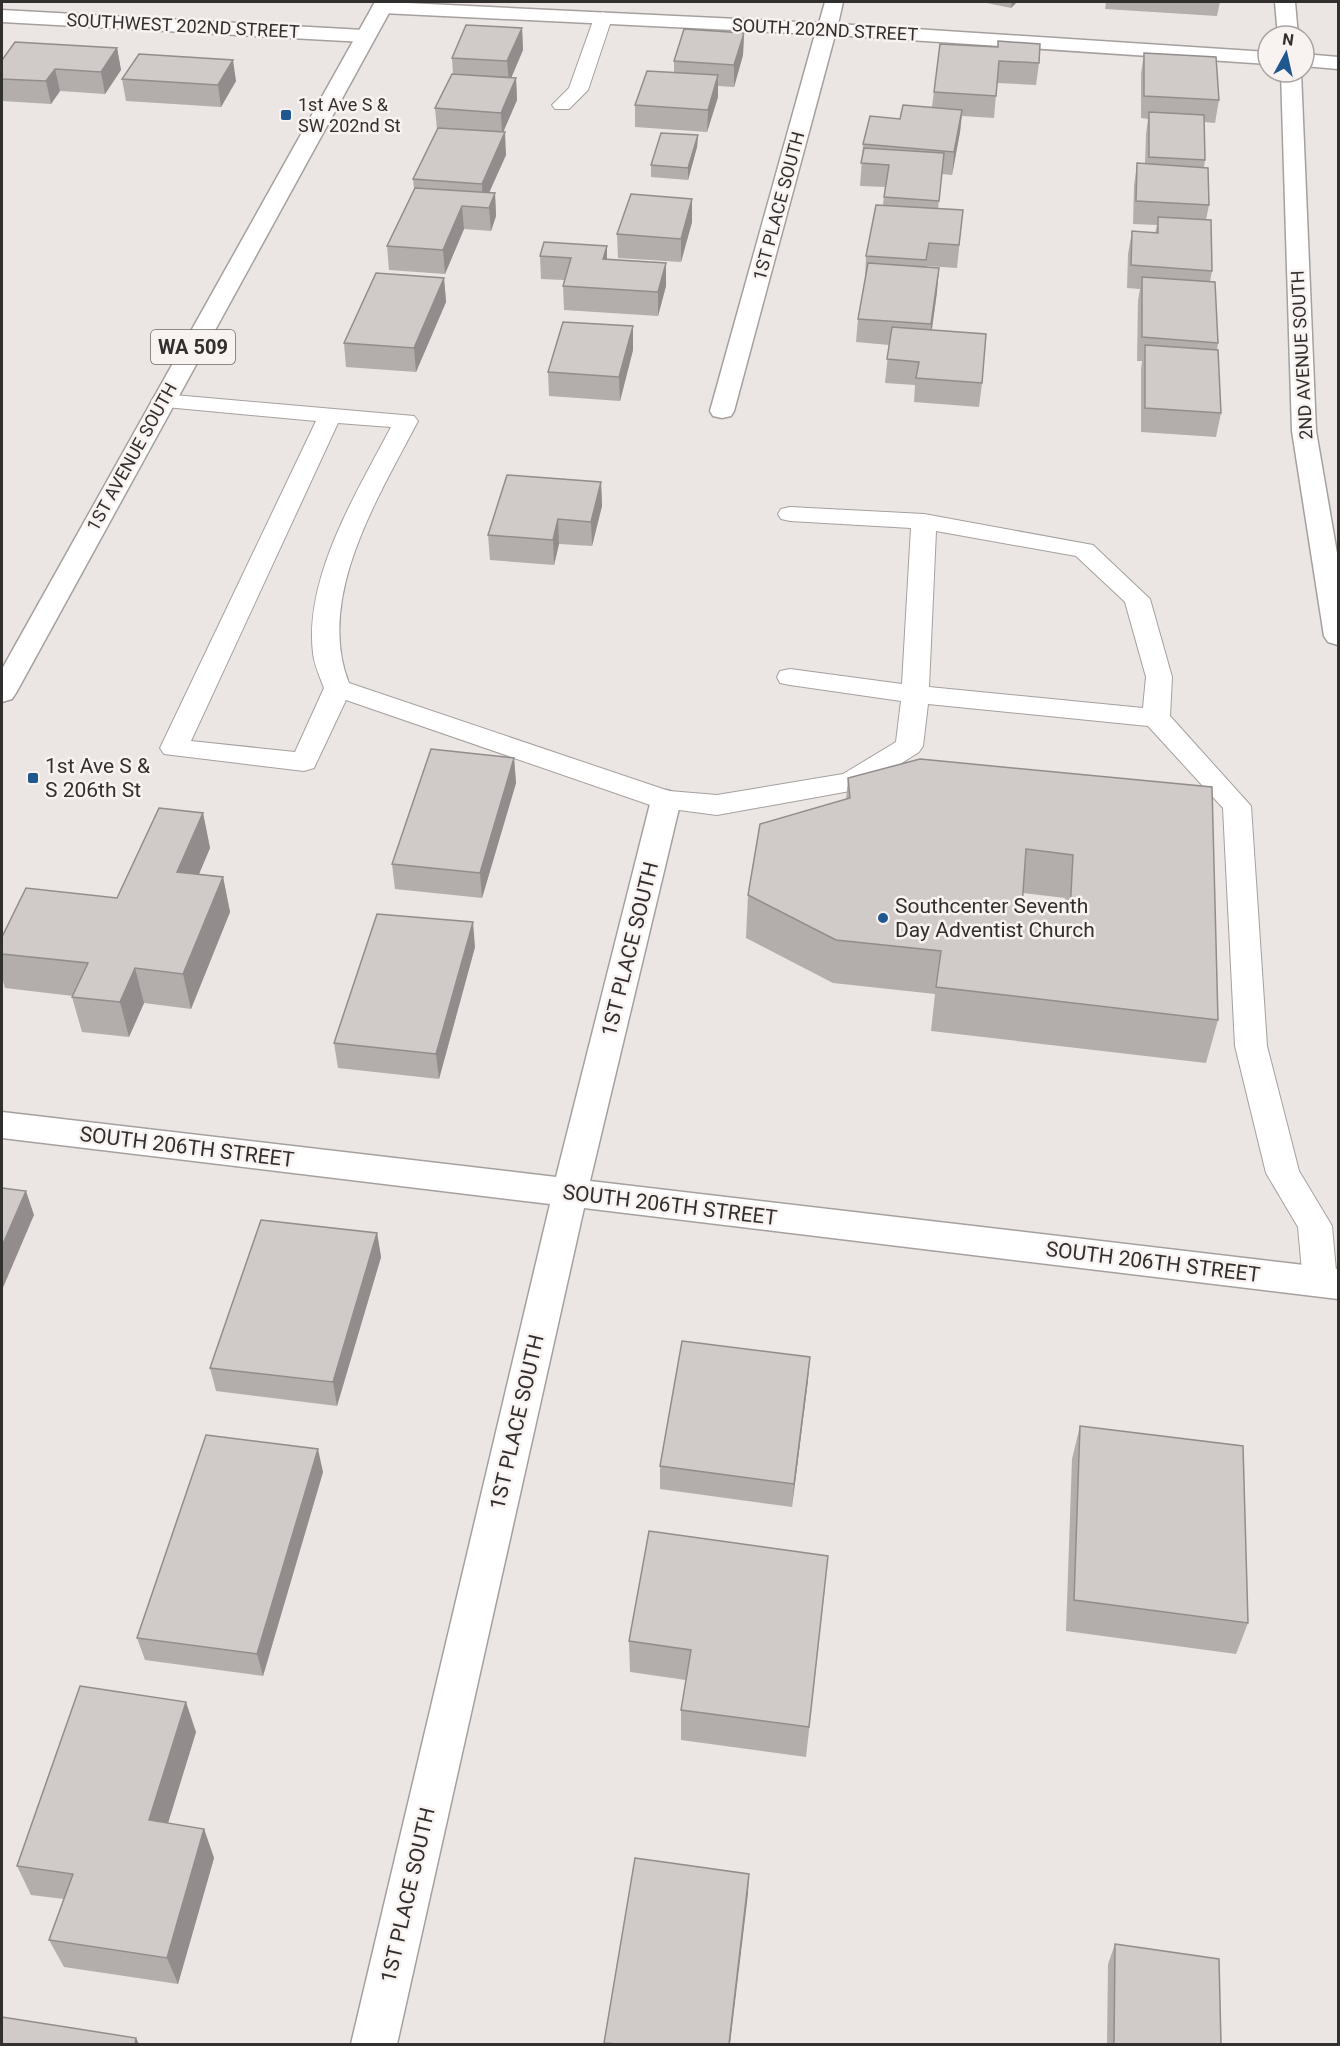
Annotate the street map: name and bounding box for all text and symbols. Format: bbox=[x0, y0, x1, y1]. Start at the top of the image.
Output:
street label: SOUTHWEST 202ND STREET bbox=[66, 9, 300, 42]
street label: SOUTH 202ND STREET bbox=[732, 14, 919, 45]
north arrow bbox=[1256, 24, 1316, 84]
text: N bbox=[1281, 29, 1295, 50]
place label: 1st Ave S & SW 202nd St bbox=[298, 94, 401, 136]
marker: 1st Ave S & SW 202nd St bbox=[279, 108, 293, 122]
street label: 1ST PLACE SOUTH bbox=[749, 129, 808, 283]
street label: 2ND AVENUE SOUTH bbox=[1287, 270, 1316, 440]
road number: WA 509 bbox=[151, 330, 235, 364]
street label: 1ST AVENUE SOUTH bbox=[82, 379, 181, 534]
place label: 1st Ave S & S 206th St bbox=[45, 754, 150, 802]
marker: 1st Ave S & S 206th St bbox=[26, 771, 40, 785]
street label: 1ST PLACE SOUTH bbox=[597, 859, 663, 1039]
place label: Southcenter Seventh Day Adventist Church bbox=[895, 894, 1095, 942]
marker: Southcenter Seventh Day Adventist Church bbox=[876, 911, 890, 925]
street label: SOUTH 206TH STREET bbox=[78, 1122, 296, 1172]
street label: SOUTH 206TH STREET bbox=[561, 1180, 779, 1230]
street label: SOUTH 206TH STREET bbox=[1044, 1237, 1262, 1287]
street label: 1ST PLACE SOUTH bbox=[485, 1332, 549, 1512]
street label: 1ST PLACE SOUTH bbox=[376, 1805, 440, 1985]

